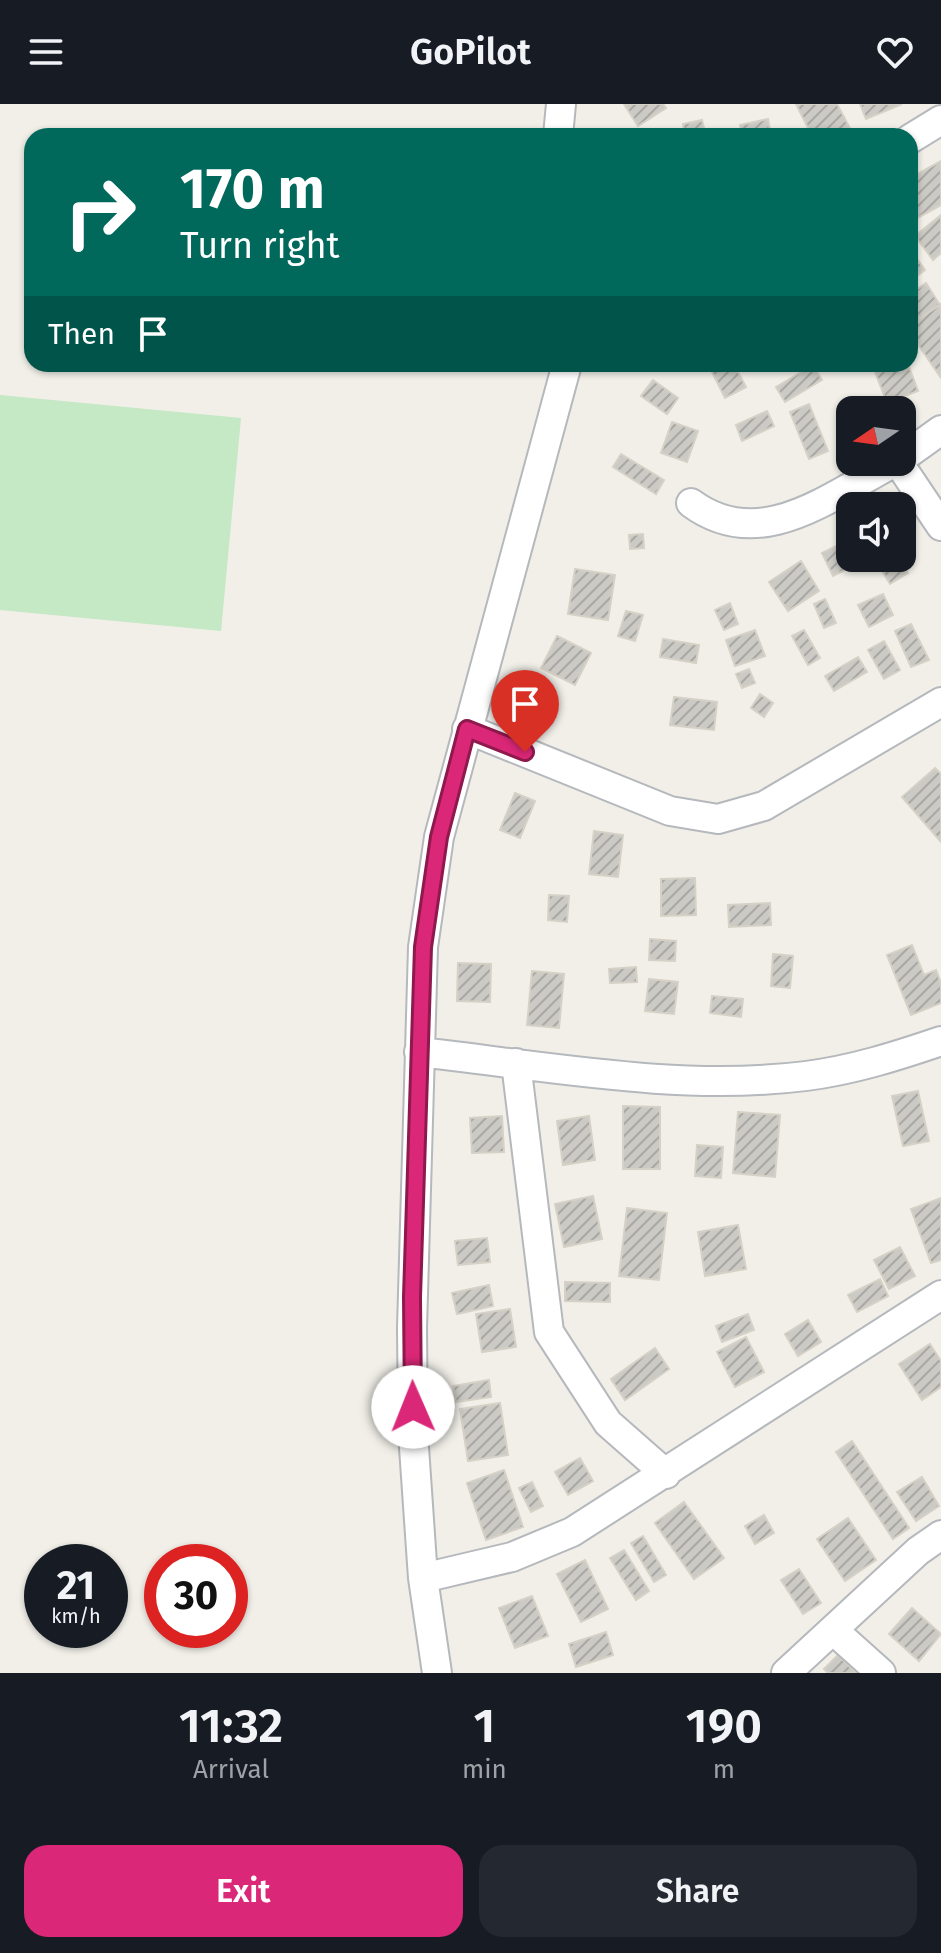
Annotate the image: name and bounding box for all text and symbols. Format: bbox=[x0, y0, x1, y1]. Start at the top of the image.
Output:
icon: menu bbox=[24, 30, 68, 74]
text: GoPilot bbox=[410, 30, 531, 74]
icon: heart bbox=[873, 30, 917, 74]
text: 170 m bbox=[180, 156, 325, 223]
icon: right bbox=[48, 160, 152, 264]
text: Turn right bbox=[180, 224, 340, 268]
icon: arrive bbox=[131, 312, 175, 356]
text: Then bbox=[48, 316, 115, 352]
north arrow bbox=[836, 396, 916, 476]
map controls bbox=[836, 396, 916, 572]
button: sound bbox=[836, 492, 916, 572]
pin bbox=[491, 670, 559, 752]
icon: arrive bbox=[503, 682, 547, 726]
position arrow bbox=[371, 1365, 455, 1449]
speed limit sign: 30 bbox=[144, 1544, 248, 1648]
text: 21 bbox=[57, 1562, 95, 1610]
text: km/h bbox=[51, 1604, 101, 1628]
text: 11:32 bbox=[179, 1697, 283, 1755]
text: 1 bbox=[473, 1697, 495, 1755]
text: 190 bbox=[686, 1697, 762, 1755]
text: Arrival bbox=[193, 1754, 269, 1785]
text: min bbox=[462, 1754, 507, 1785]
text: m bbox=[713, 1754, 735, 1785]
button: Exit bbox=[24, 1845, 463, 1937]
button: Share bbox=[479, 1845, 917, 1937]

